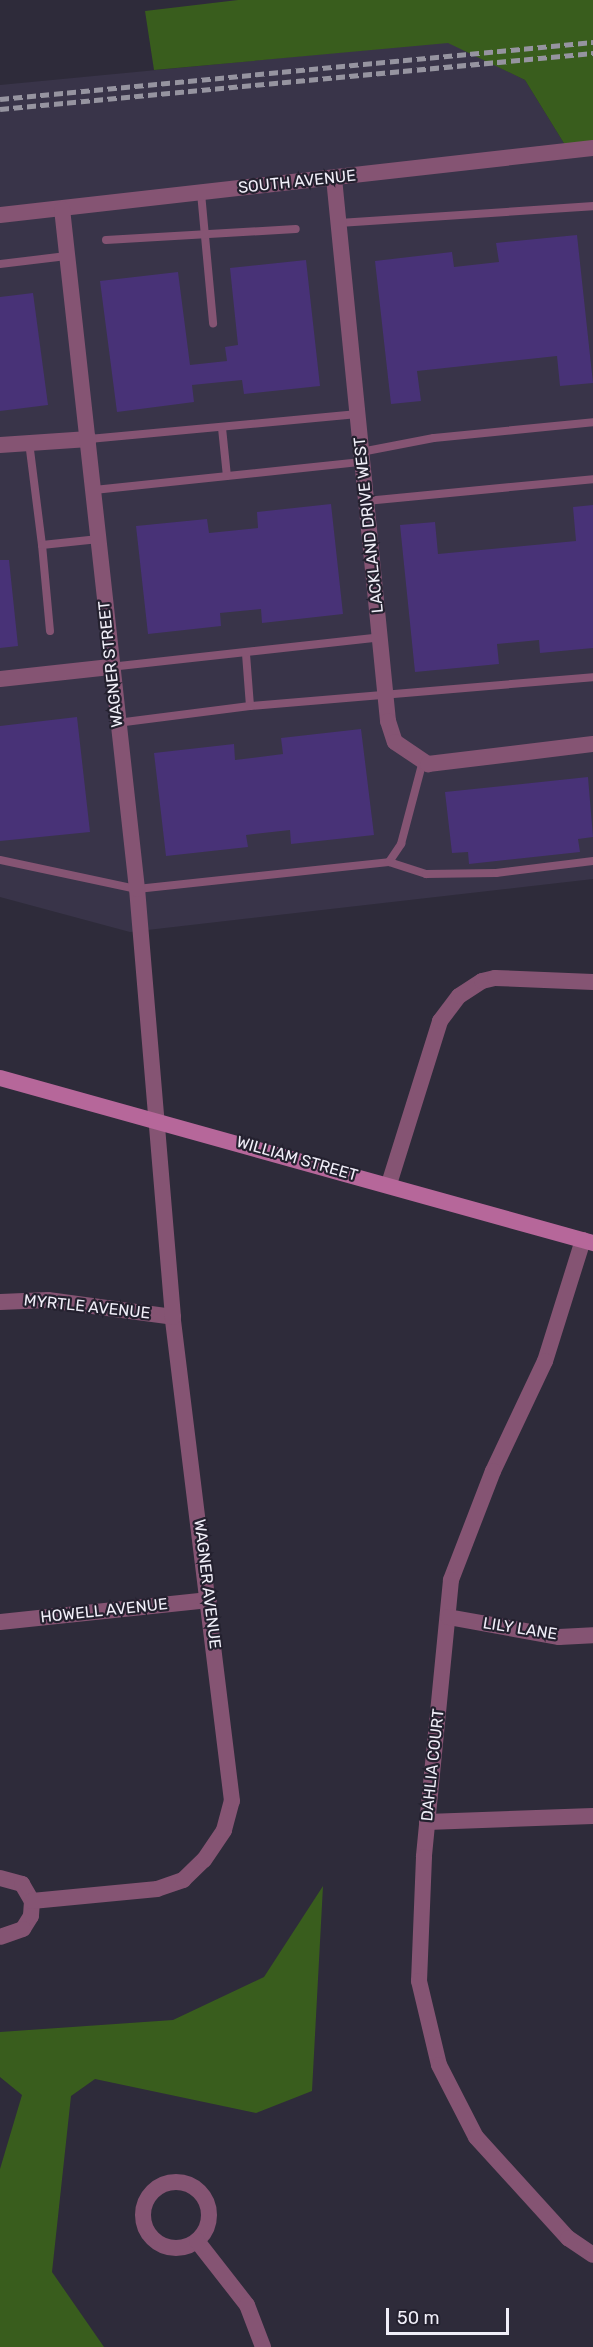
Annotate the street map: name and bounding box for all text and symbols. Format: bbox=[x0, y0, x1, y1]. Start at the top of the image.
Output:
street label: SOUTH AVENUE bbox=[237, 166, 357, 198]
street label: LACKLAND DRIVE WEST bbox=[350, 436, 388, 614]
street label: WAGNER STREET bbox=[95, 600, 127, 728]
street label: WILLIAM STREET bbox=[234, 1133, 360, 1185]
street label: MYRTLE AVENUE bbox=[23, 1291, 151, 1323]
street label: WAGNER AVENUE bbox=[189, 1518, 225, 1650]
street label: HOWELL AVENUE bbox=[39, 1595, 169, 1627]
street label: LILY LANE bbox=[481, 1614, 559, 1644]
street label: DAHLIA COURT bbox=[418, 1708, 448, 1822]
scale bar bbox=[389, 2296, 512, 2334]
text: 50 m bbox=[397, 2307, 440, 2329]

